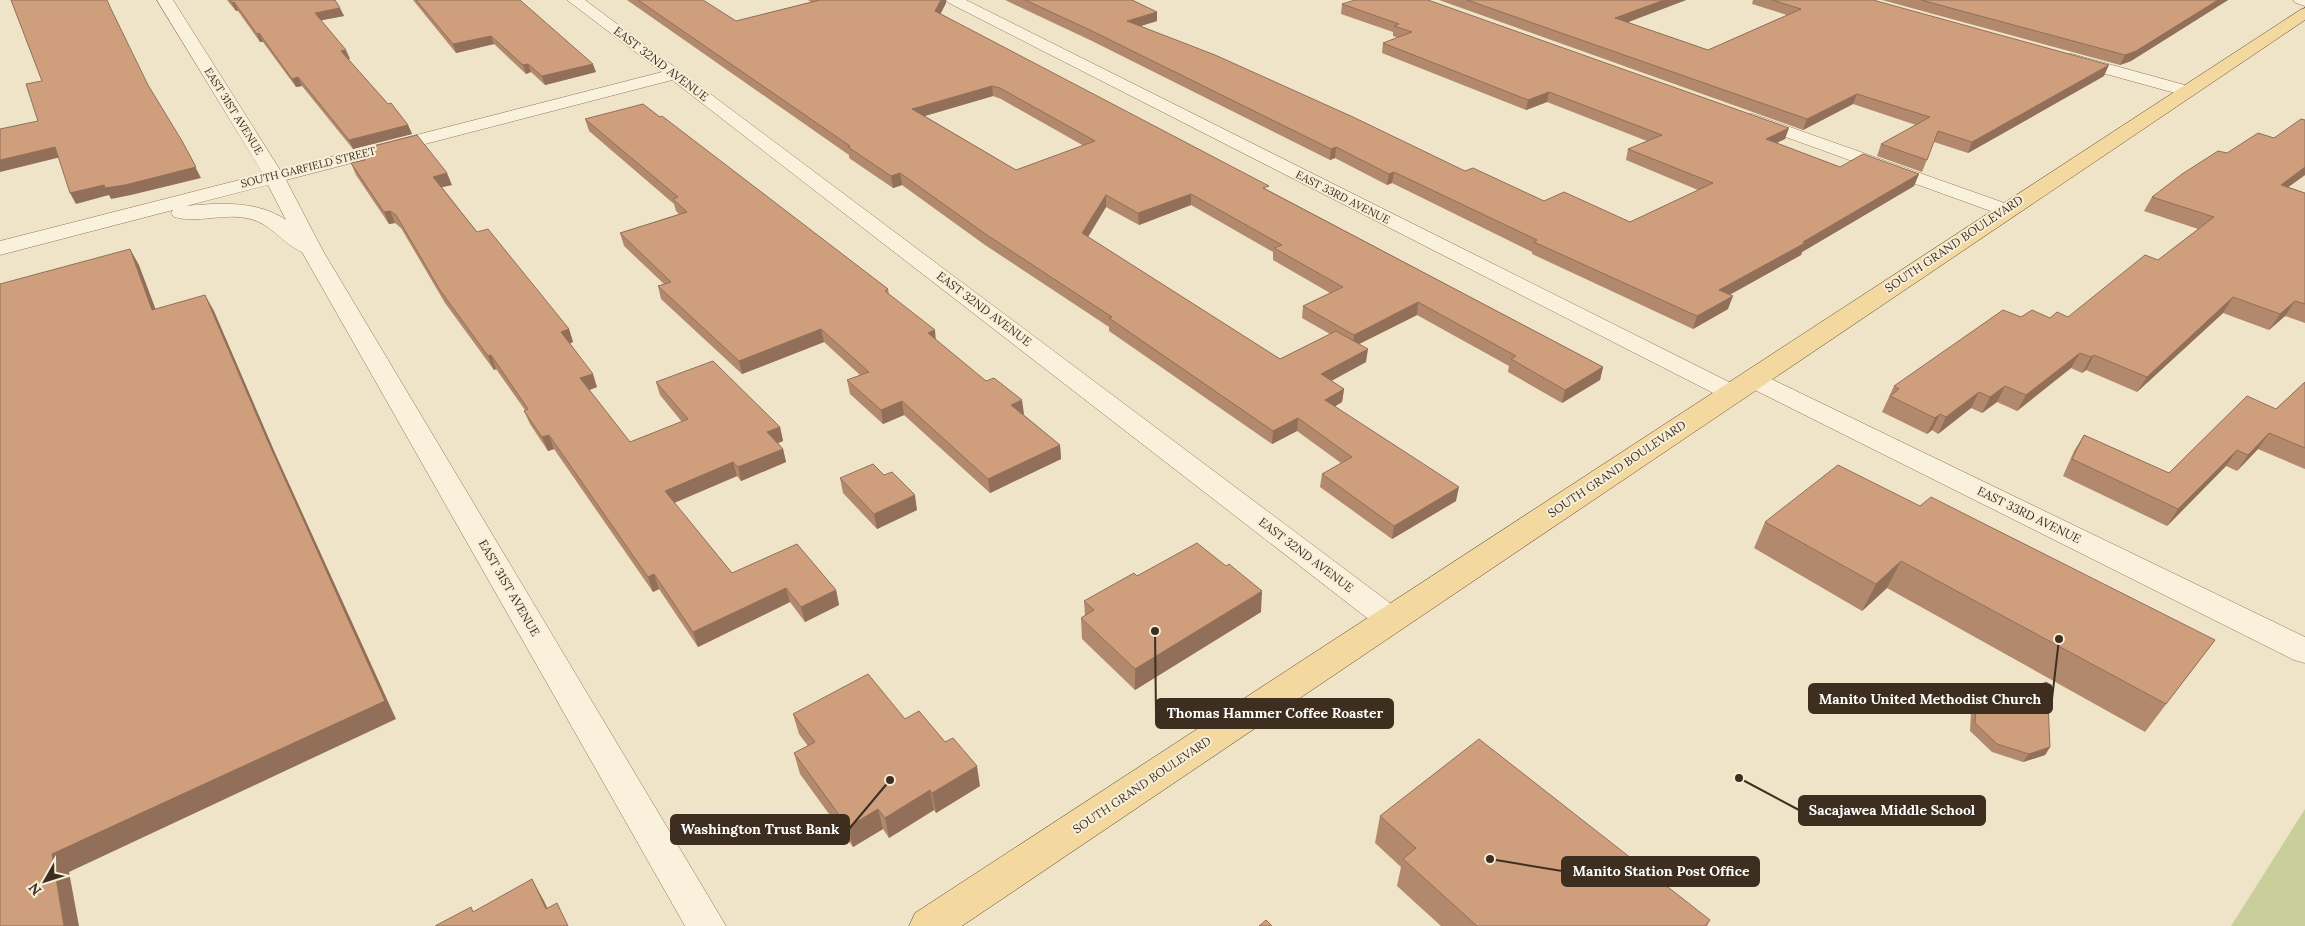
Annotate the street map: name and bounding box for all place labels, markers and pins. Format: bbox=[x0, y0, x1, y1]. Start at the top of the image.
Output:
callout: Manito United Methodist Church bbox=[1809, 684, 2052, 713]
callout: Thomas Hammer Coffee Roaster bbox=[1156, 699, 1393, 728]
callout: Sacajawea Middle School bbox=[1799, 796, 1985, 825]
callout: Washington Trust Bank bbox=[671, 815, 849, 844]
callout: Manito Station Post Office bbox=[1562, 857, 1759, 886]

